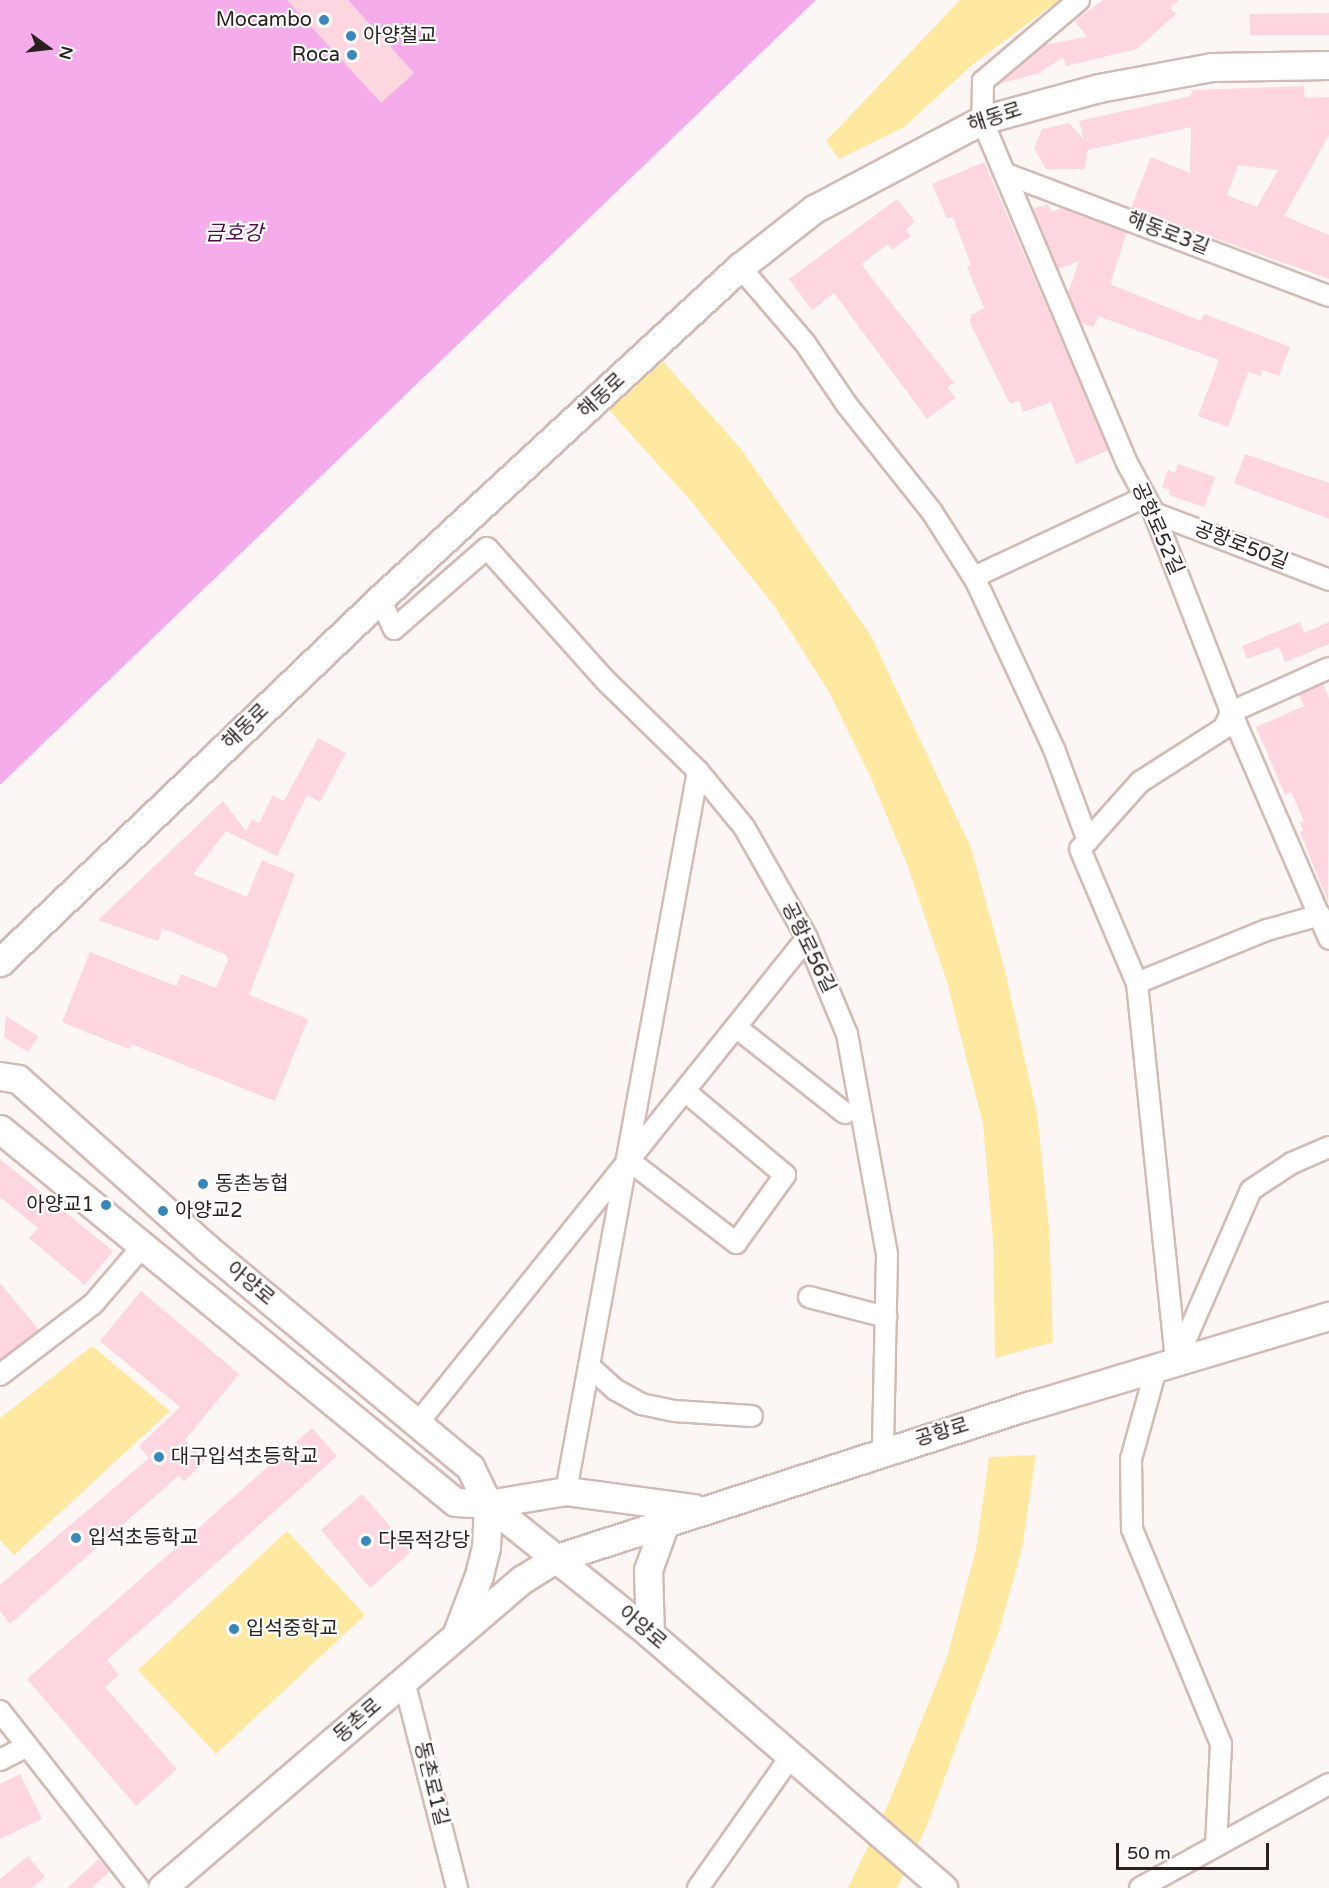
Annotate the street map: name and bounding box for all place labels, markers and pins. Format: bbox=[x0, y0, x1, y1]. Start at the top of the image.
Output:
place label: Mocambo bbox=[216, 8, 312, 32]
marker: Mocambo bbox=[317, 13, 331, 27]
place label: 아양철교 bbox=[363, 24, 437, 48]
marker: 아양철교 bbox=[344, 29, 358, 43]
place label: Roca bbox=[292, 43, 340, 67]
marker: Roca bbox=[345, 48, 359, 62]
place label: 동촌농협 bbox=[215, 1172, 289, 1196]
marker: 동촌농협 bbox=[196, 1177, 210, 1191]
place label: 아양교1 bbox=[26, 1193, 94, 1217]
marker: 아양교1 bbox=[99, 1198, 113, 1212]
place label: 아양교2 bbox=[175, 1199, 243, 1223]
marker: 아양교2 bbox=[156, 1204, 170, 1218]
place label: 대구입석초등학교 bbox=[171, 1445, 318, 1469]
marker: 대구입석초등학교 bbox=[152, 1450, 166, 1464]
place label: 입석초등학교 bbox=[88, 1526, 198, 1550]
place label: 다목적강당 bbox=[378, 1529, 470, 1553]
marker: 입석초등학교 bbox=[69, 1531, 83, 1545]
marker: 다목적강당 bbox=[359, 1534, 373, 1548]
place label: 입석중학교 bbox=[246, 1617, 338, 1641]
marker: 입석중학교 bbox=[227, 1622, 241, 1636]

